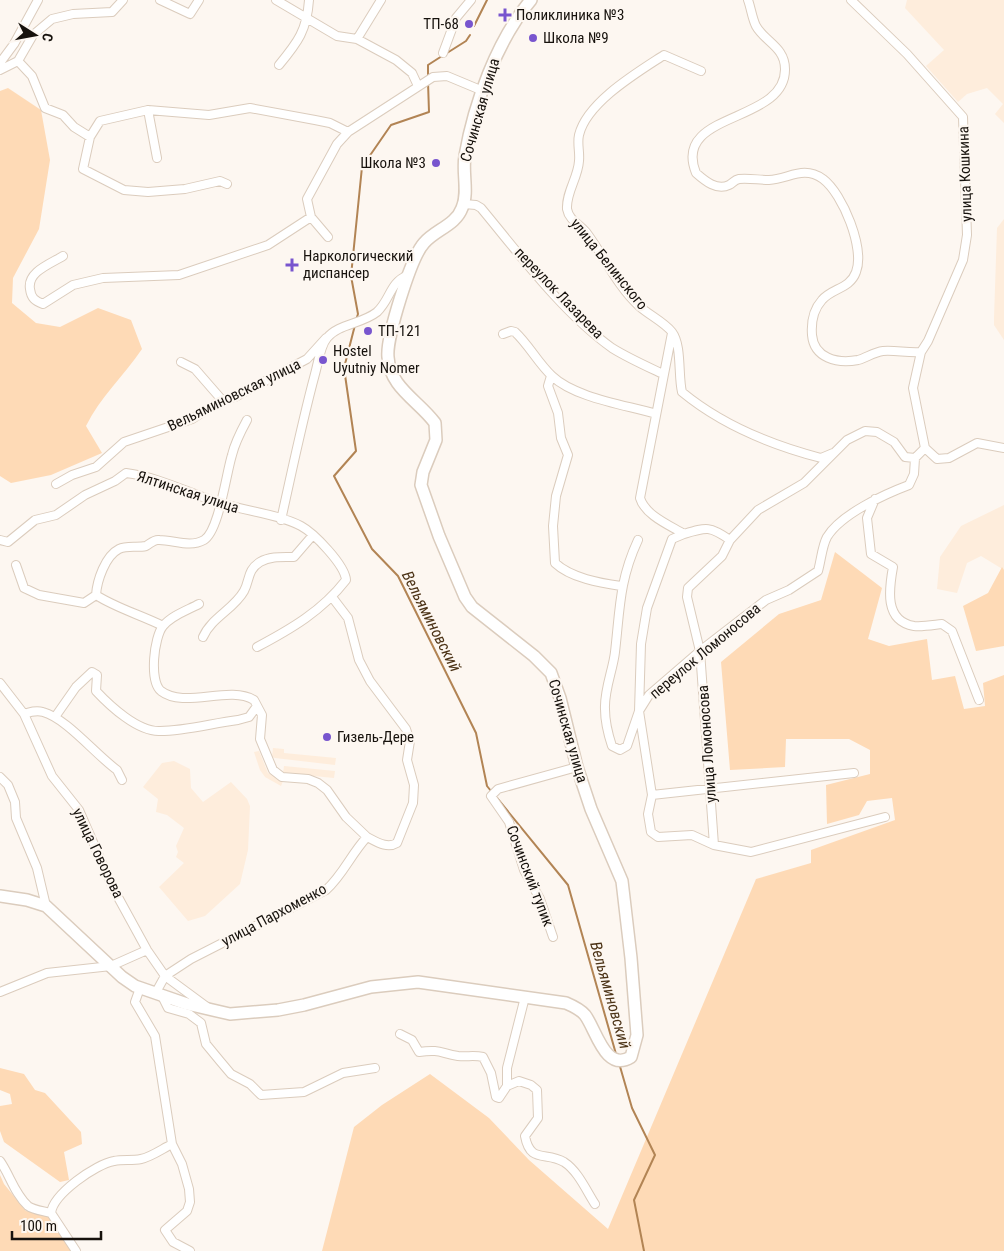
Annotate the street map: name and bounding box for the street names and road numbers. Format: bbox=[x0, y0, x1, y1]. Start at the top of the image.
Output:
street label: Сочинская улица bbox=[457, 56, 503, 164]
street label: улица Кошкина bbox=[954, 126, 976, 222]
street label: улица Белинского bbox=[567, 215, 651, 313]
street label: переулок Лазарева bbox=[511, 243, 607, 343]
street label: Вельяминовская улица bbox=[165, 355, 303, 435]
street label: Ялтинская улица bbox=[135, 467, 241, 517]
street label: переулок Ломоносова bbox=[646, 599, 764, 703]
street label: Сочинская улица bbox=[545, 677, 591, 785]
street label: улица Ломоносова bbox=[694, 684, 720, 804]
street label: улица Говорова bbox=[68, 805, 128, 901]
street label: Сочинский тупик bbox=[503, 823, 557, 929]
street label: улица Пархоменко bbox=[218, 880, 330, 950]

